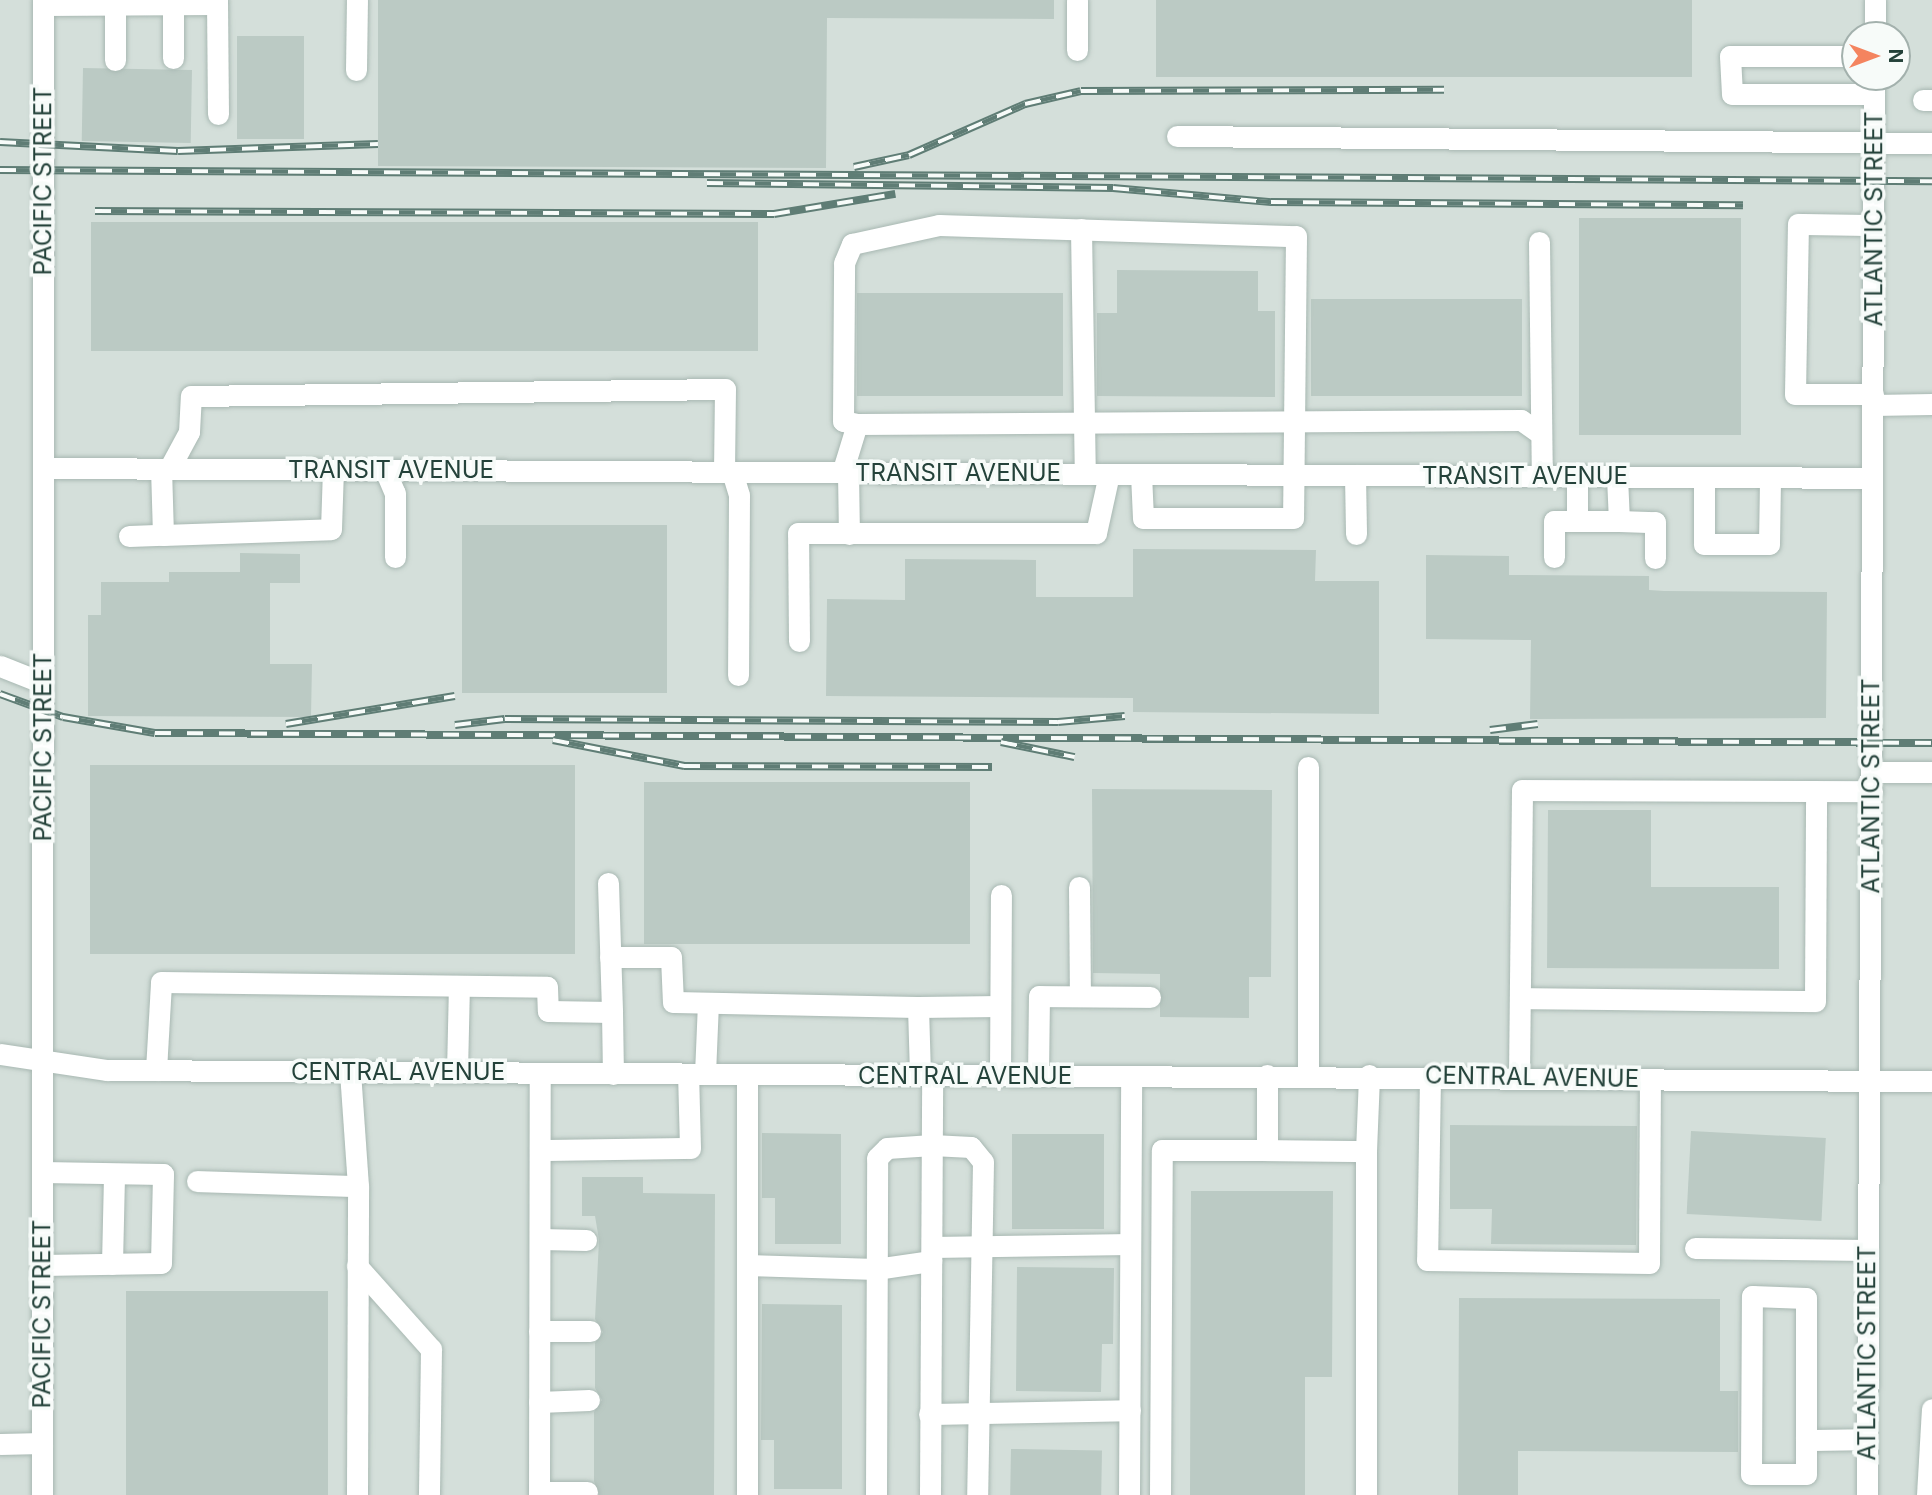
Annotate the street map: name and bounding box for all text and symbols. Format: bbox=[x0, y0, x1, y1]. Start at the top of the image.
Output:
north arrow bbox=[1841, 21, 1911, 91]
text: N bbox=[1884, 49, 1907, 63]
street label: PACIFIC STREET bbox=[29, 87, 57, 275]
street label: ATLANTIC STREET bbox=[1860, 111, 1888, 327]
street label: TRANSIT AVENUE bbox=[288, 456, 494, 484]
street label: TRANSIT AVENUE bbox=[855, 459, 1061, 487]
street label: TRANSIT AVENUE bbox=[1422, 462, 1628, 490]
street label: PACIFIC STREET bbox=[29, 653, 57, 841]
street label: ATLANTIC STREET bbox=[1857, 678, 1885, 894]
street label: CENTRAL AVENUE bbox=[291, 1058, 505, 1086]
street label: CENTRAL AVENUE bbox=[1425, 1061, 1639, 1093]
street label: CENTRAL AVENUE bbox=[858, 1062, 1072, 1090]
street label: PACIFIC STREET bbox=[28, 1220, 56, 1408]
street label: ATLANTIC STREET bbox=[1853, 1245, 1881, 1461]

